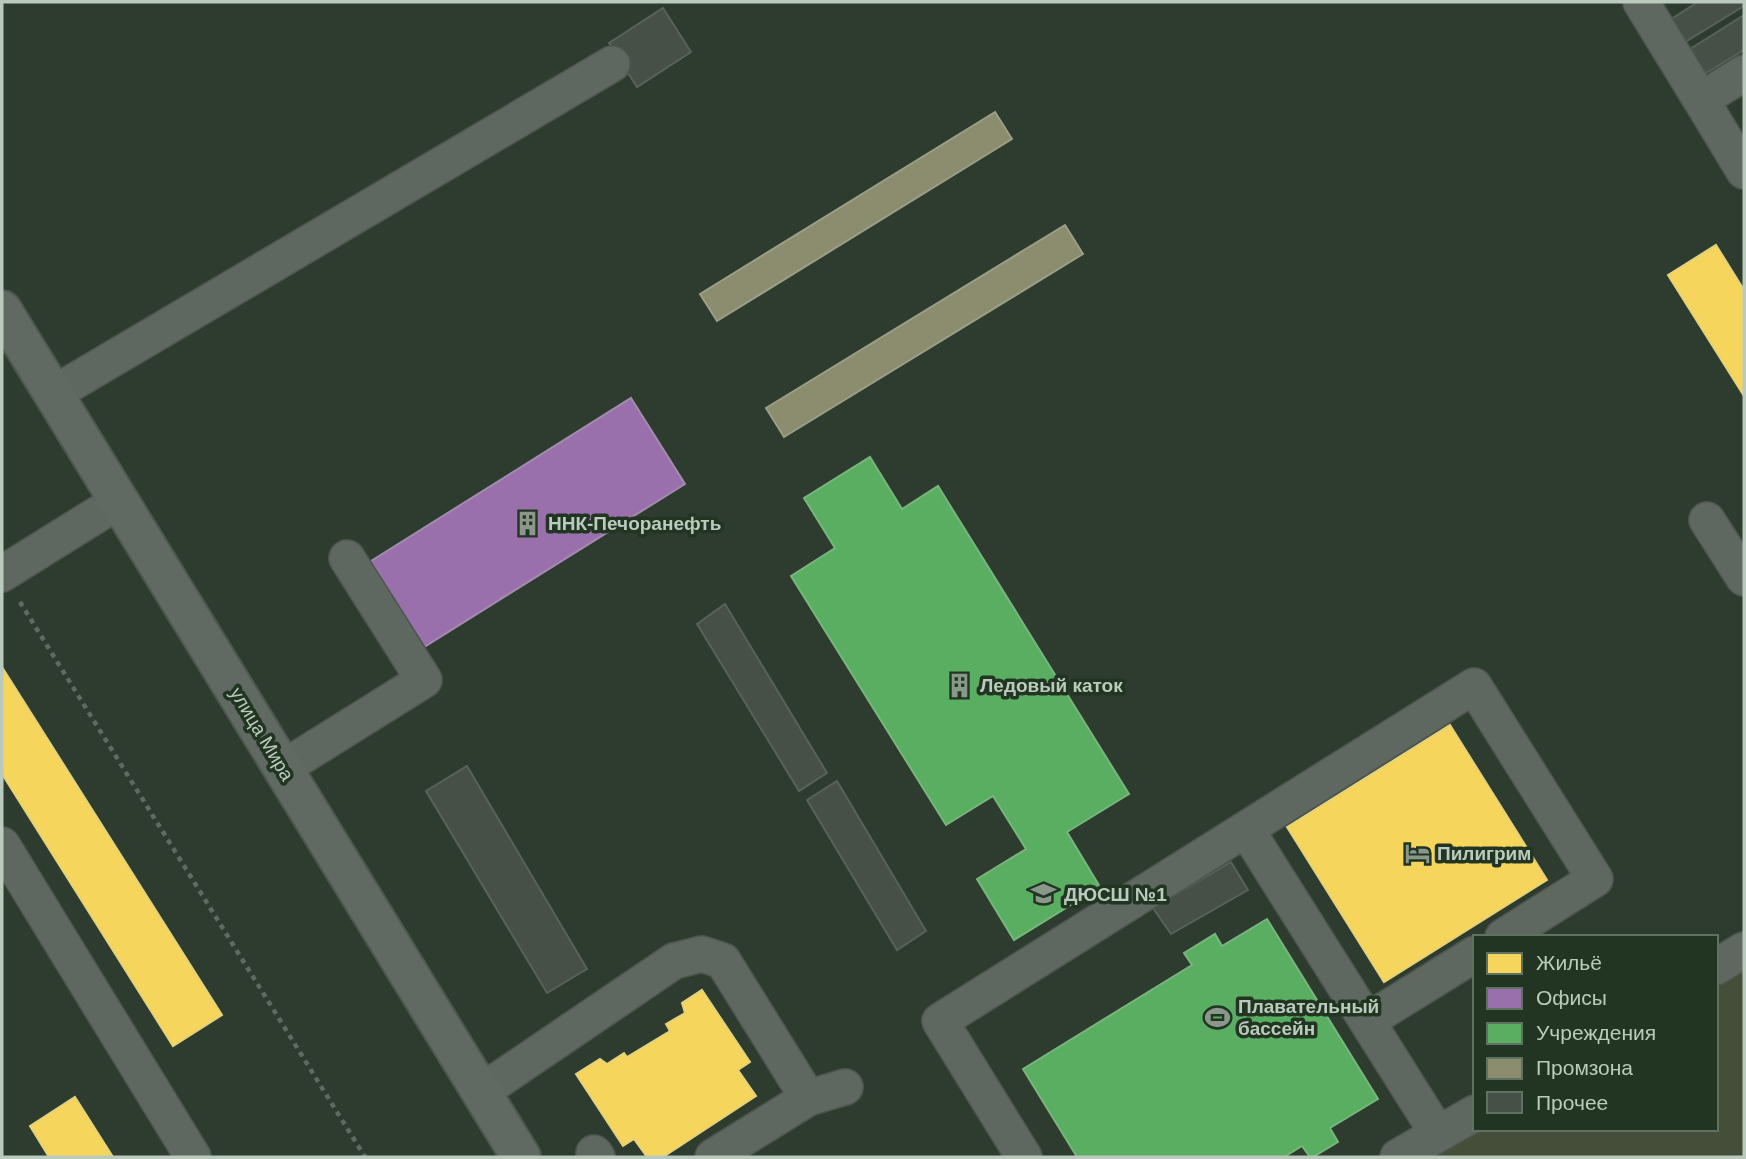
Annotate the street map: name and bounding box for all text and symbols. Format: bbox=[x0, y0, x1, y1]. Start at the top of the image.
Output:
building icon: ННК-Печоранефть bbox=[514, 509, 542, 537]
place label: ННК-Печоранефть bbox=[548, 513, 721, 534]
building icon: Ледовый каток bbox=[946, 671, 974, 699]
place label: Ледовый каток bbox=[980, 675, 1123, 696]
street label: улица Мира bbox=[226, 684, 298, 785]
hotel icon: Пилигрим bbox=[1403, 839, 1431, 867]
place label: Пилигрим bbox=[1437, 843, 1531, 864]
school or university icon: ДЮСШ №1 bbox=[1030, 880, 1058, 908]
place label: ДЮСШ №1 bbox=[1064, 884, 1167, 905]
legend bbox=[1473, 935, 1718, 1131]
text: Жильё bbox=[1536, 951, 1602, 974]
text: Офисы bbox=[1536, 986, 1607, 1009]
place label: Плавательный бассейн bbox=[1238, 996, 1379, 1039]
sports icon: Плавательный бассейн bbox=[1204, 1003, 1232, 1031]
text: Учреждения bbox=[1536, 1021, 1656, 1044]
text: Промзона bbox=[1536, 1056, 1633, 1079]
text: Прочее bbox=[1536, 1091, 1608, 1114]

